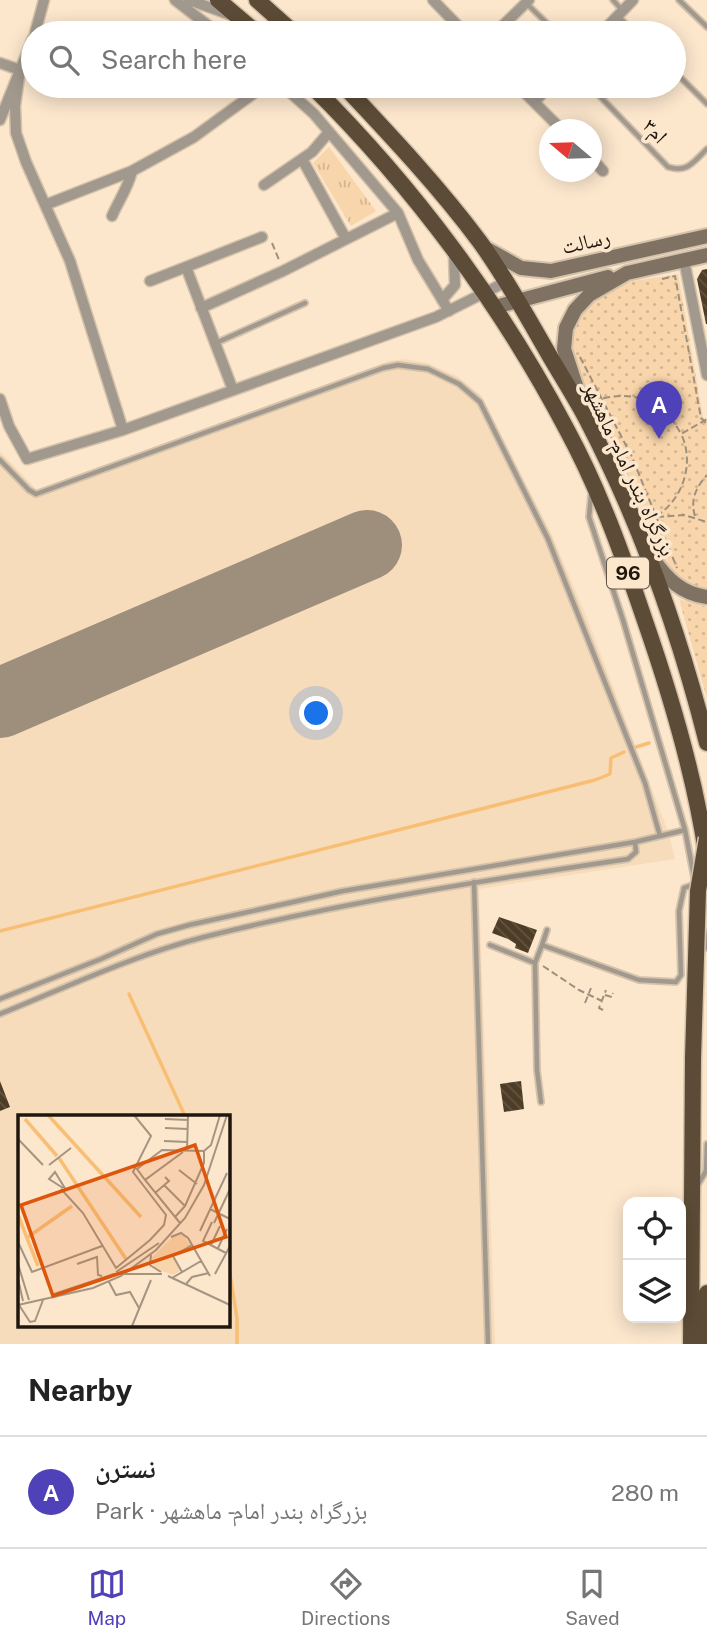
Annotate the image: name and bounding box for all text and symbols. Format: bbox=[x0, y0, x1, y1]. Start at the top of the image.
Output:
search box bbox=[21, 21, 686, 98]
icon: search bbox=[45, 41, 83, 79]
text: Search here bbox=[101, 44, 247, 75]
street label: ام۳ bbox=[636, 113, 673, 150]
north arrow bbox=[539, 119, 602, 182]
street label: رسالت bbox=[559, 224, 613, 259]
street label: بزرگراه بندر امام- ماهشهر bbox=[576, 377, 681, 561]
pin: A bbox=[636, 381, 682, 439]
road number: 96 bbox=[607, 558, 649, 588]
your location bbox=[299, 696, 333, 730]
inset map bbox=[18, 1115, 229, 1326]
map controls bbox=[623, 1197, 686, 1323]
button: locate bbox=[623, 1197, 686, 1260]
button: layers bbox=[623, 1260, 686, 1323]
text: Nearby bbox=[28, 1372, 132, 1408]
text: نسترن bbox=[95, 1453, 156, 1484]
text: A bbox=[43, 1479, 59, 1506]
text: 280 m bbox=[611, 1479, 679, 1506]
text: Park · بزرگراه بندر امام- ماهشهر bbox=[95, 1497, 367, 1524]
tab: Map bbox=[87, 1565, 126, 1629]
tab: Directions bbox=[301, 1565, 390, 1629]
tab: Saved bbox=[565, 1565, 620, 1629]

